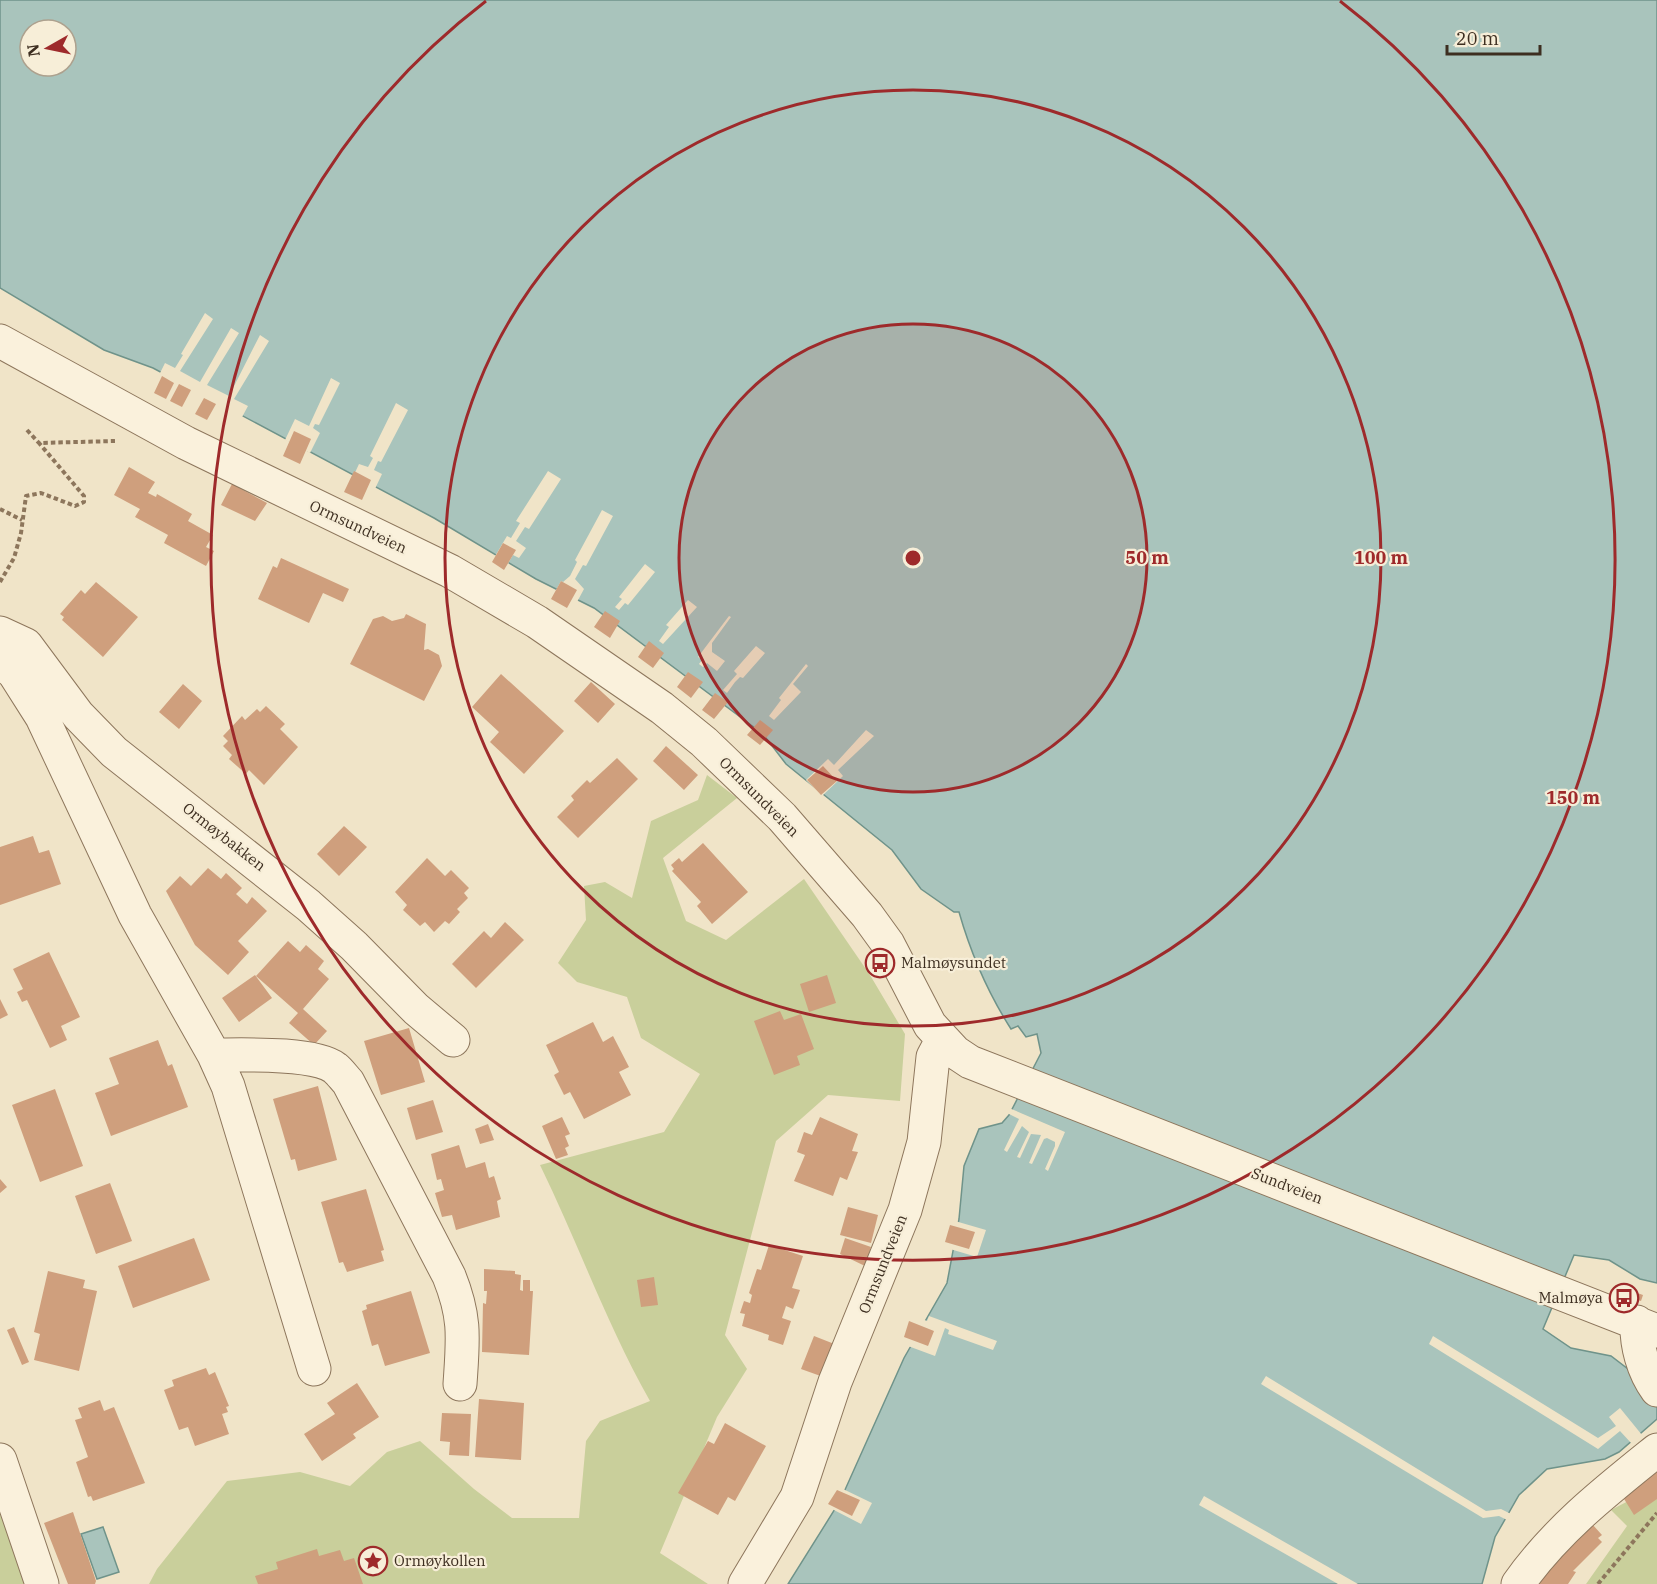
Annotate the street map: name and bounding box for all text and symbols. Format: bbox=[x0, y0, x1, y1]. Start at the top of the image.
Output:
north arrow bbox=[18, 18, 78, 78]
scale bar bbox=[1447, 18, 1540, 56]
text: 20 m bbox=[1456, 27, 1499, 50]
text: N bbox=[22, 43, 44, 58]
street label: Ormsundveien bbox=[307, 496, 410, 558]
text: 50 m bbox=[1125, 546, 1169, 569]
text: 100 m bbox=[1354, 546, 1409, 569]
centre of rings bbox=[903, 548, 923, 568]
street label: Ormsundveien bbox=[715, 753, 804, 841]
text: 150 m bbox=[1546, 786, 1601, 809]
street label: Ormøybakken bbox=[179, 798, 270, 875]
bus stop icon: Malmøysundet bbox=[864, 947, 896, 979]
place label: Malmøysundet bbox=[901, 953, 1006, 972]
street label: Sundveien bbox=[1249, 1163, 1326, 1208]
street label: Ormsundveien bbox=[854, 1211, 911, 1316]
bus stop icon: Malmøya bbox=[1608, 1282, 1640, 1314]
place label: Malmøya bbox=[1539, 1288, 1603, 1307]
place icon: Ormøykollen bbox=[357, 1545, 389, 1577]
place label: Ormøykollen bbox=[394, 1551, 486, 1570]

